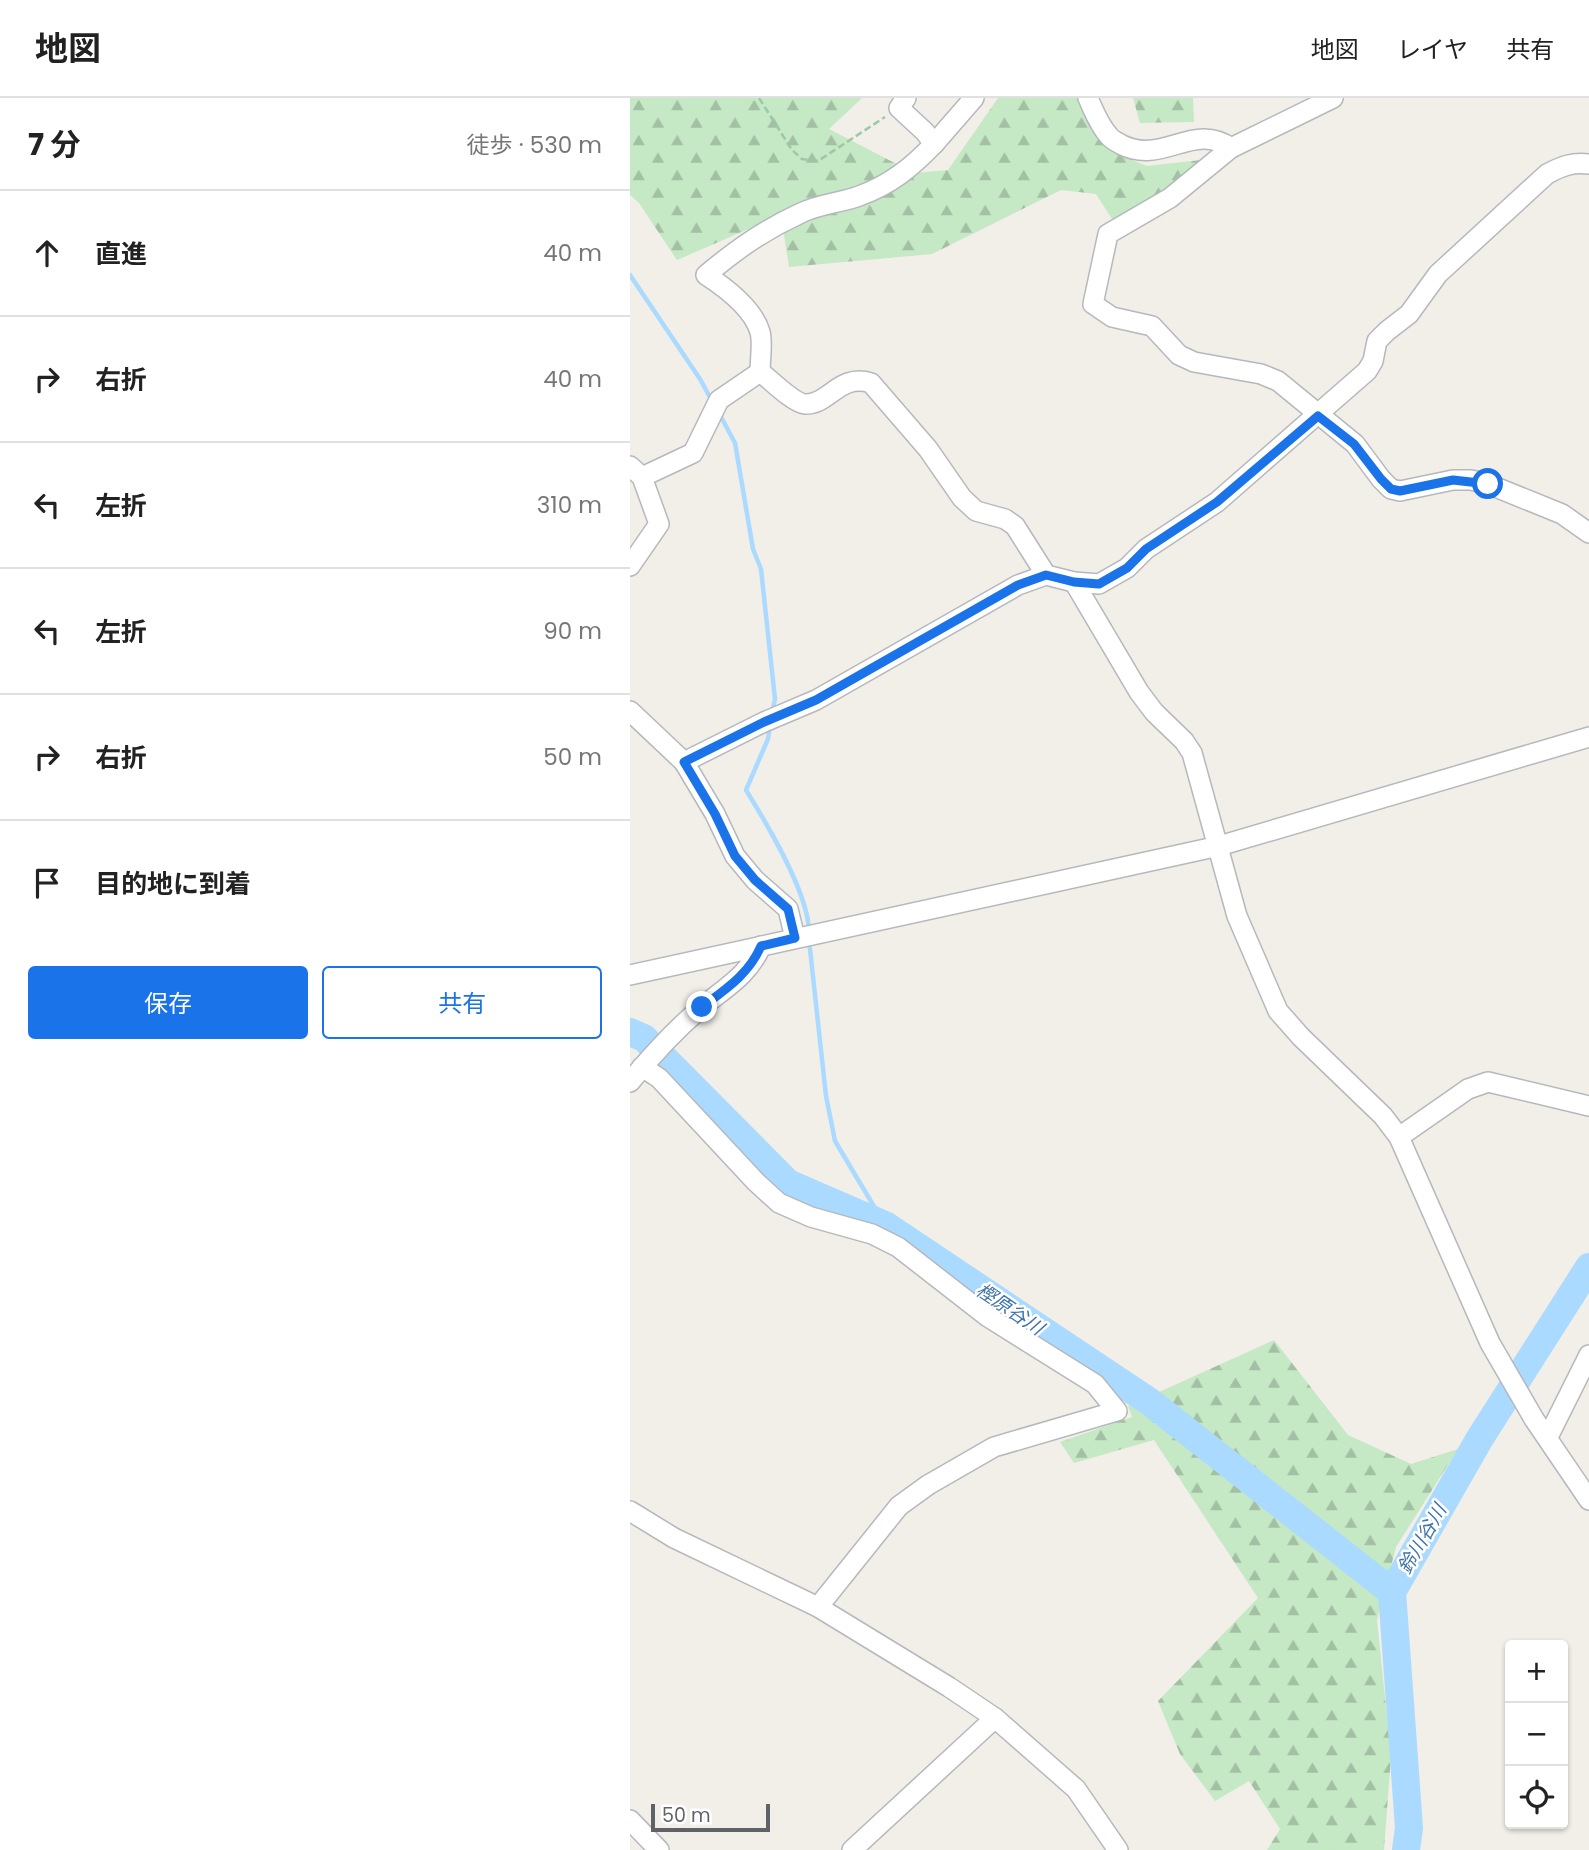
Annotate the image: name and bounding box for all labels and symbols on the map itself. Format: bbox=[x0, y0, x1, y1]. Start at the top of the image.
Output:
route start bbox=[1472, 468, 1503, 499]
route end bbox=[686, 991, 717, 1022]
water label: 樫原谷川 bbox=[971, 1277, 1051, 1343]
water label: 鈴川谷川 bbox=[1391, 1498, 1454, 1579]
scale bar bbox=[651, 1801, 770, 1833]

